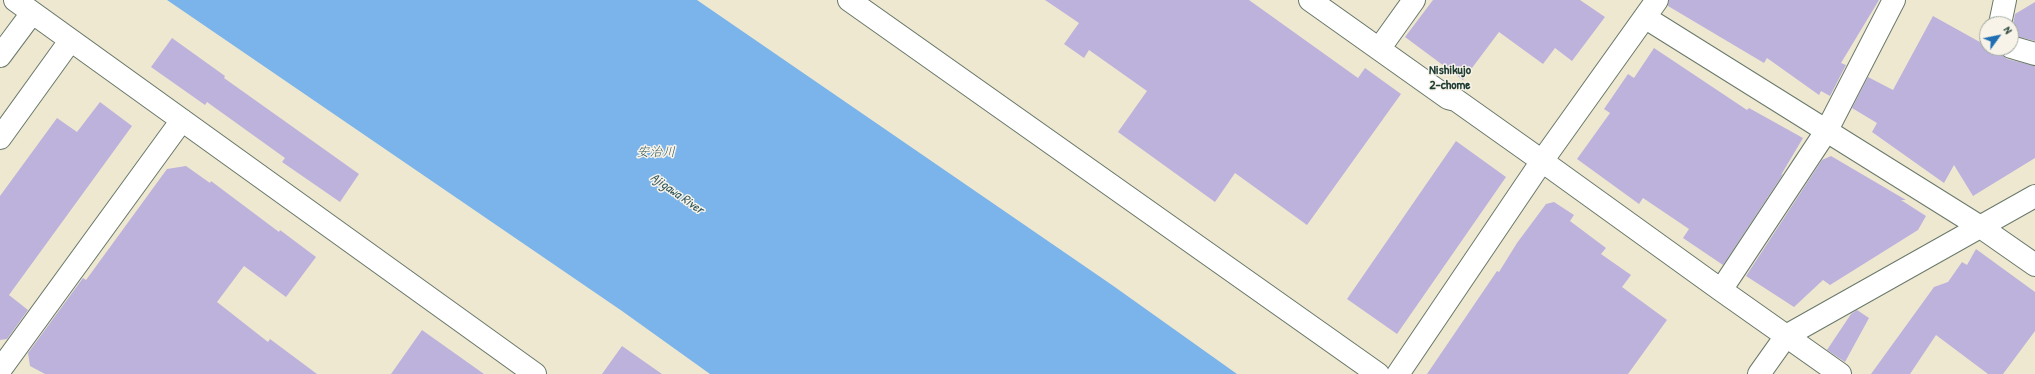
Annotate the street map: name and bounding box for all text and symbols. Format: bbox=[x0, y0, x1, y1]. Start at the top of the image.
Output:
north arrow bbox=[1979, 16, 2019, 56]
text: N bbox=[2001, 24, 2016, 36]
district label: Nishikujo 2-chome bbox=[1429, 63, 1471, 94]
water label: 安治川 bbox=[637, 145, 675, 161]
water label: Ajigawa River bbox=[647, 170, 707, 218]

